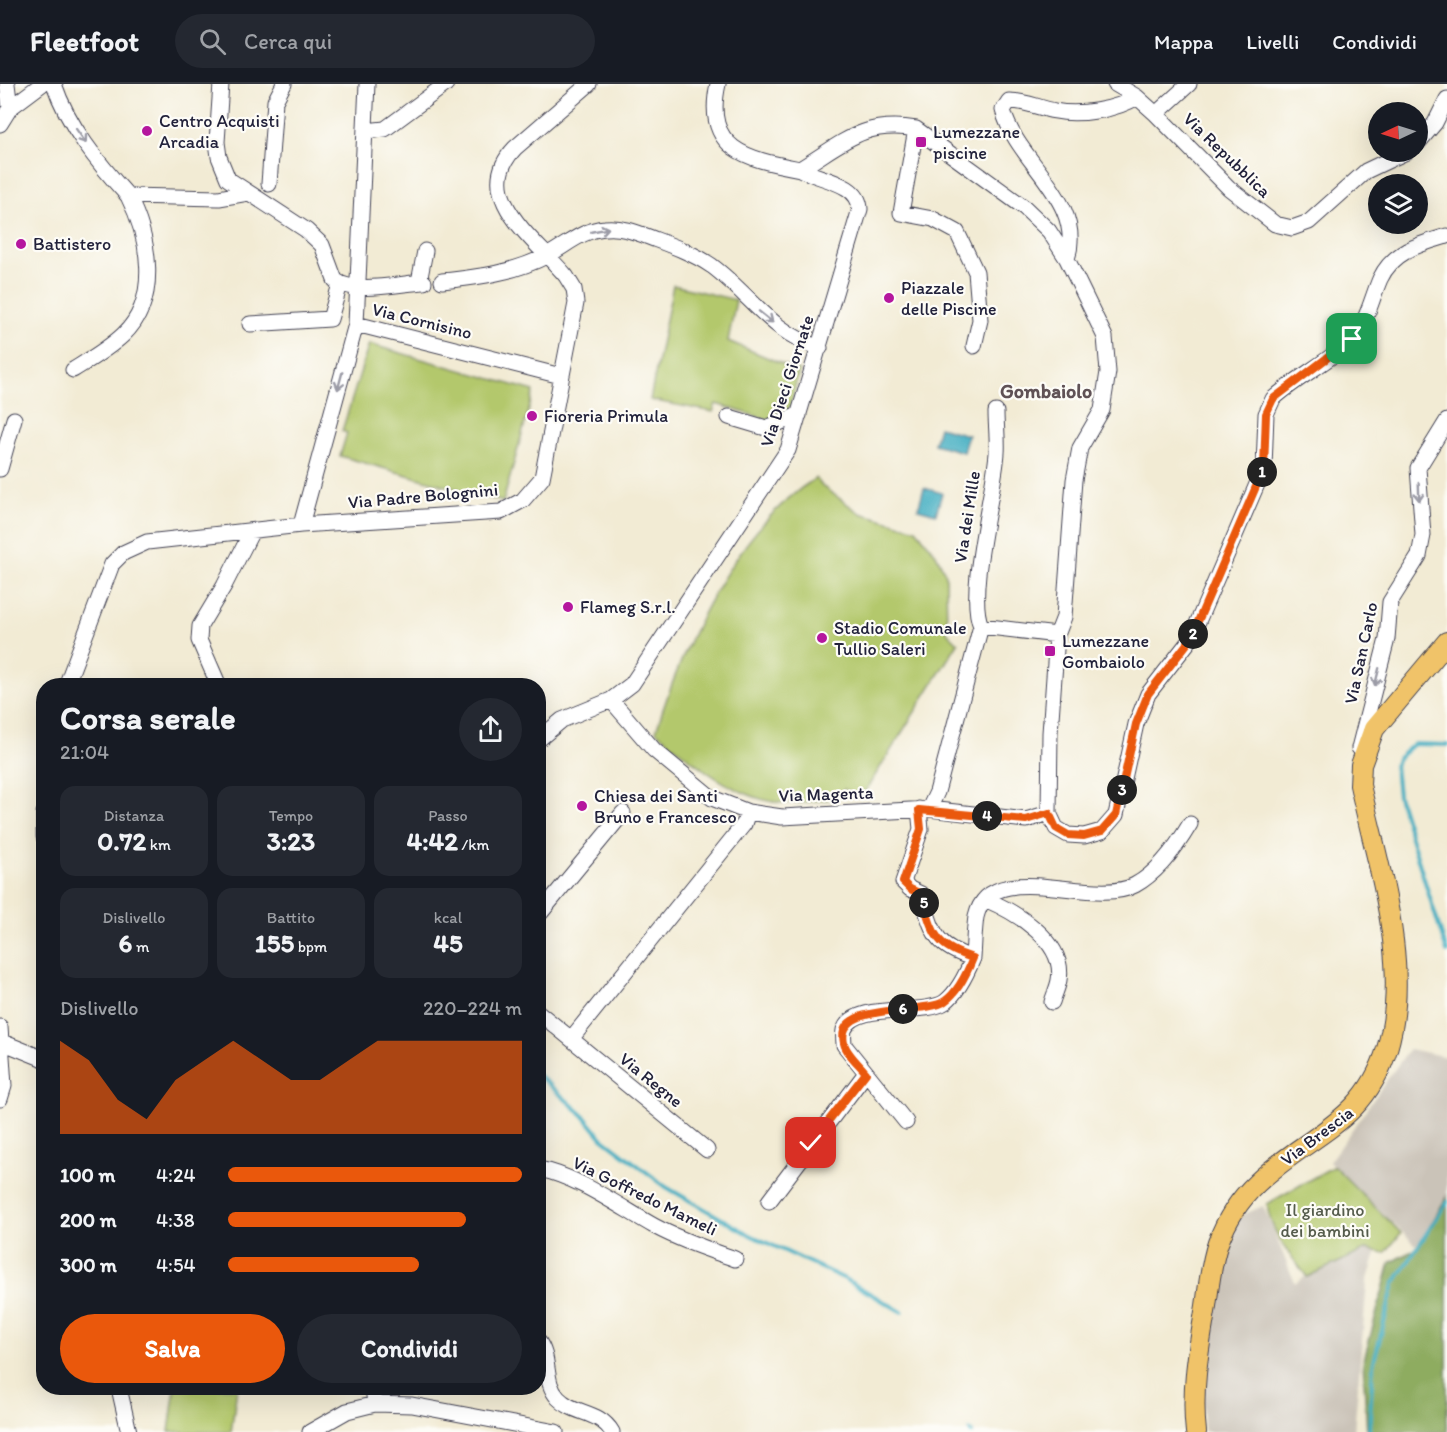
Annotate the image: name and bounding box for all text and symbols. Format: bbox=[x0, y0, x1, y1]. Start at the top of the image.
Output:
search box bbox=[175, 14, 595, 68]
text: Fleetfoot bbox=[30, 24, 139, 58]
icon: search bbox=[196, 25, 229, 58]
text: Cerca qui bbox=[244, 28, 332, 55]
text: Mappa bbox=[1154, 29, 1213, 54]
text: Livelli bbox=[1246, 29, 1299, 54]
text: Condividi bbox=[1332, 29, 1417, 54]
north arrow bbox=[1368, 102, 1428, 162]
map controls bbox=[1368, 102, 1428, 234]
street label: Via Repubblica bbox=[1179, 108, 1276, 203]
place label: Centro Acquisti Arcadia bbox=[159, 110, 280, 153]
place label: Lumezzane piscine bbox=[933, 121, 1020, 164]
marker: Centro Acquisti Arcadia bbox=[140, 124, 154, 138]
one-way arrow bbox=[75, 127, 87, 143]
marker: Lumezzane piscine bbox=[914, 135, 928, 149]
button: layers bbox=[1368, 174, 1428, 234]
one-way arrow bbox=[590, 224, 609, 235]
place label: Battistero bbox=[33, 233, 111, 255]
marker: Battistero bbox=[14, 237, 28, 251]
place label: Piazzale delle Piscine bbox=[901, 277, 997, 320]
marker: Piazzale delle Piscine bbox=[882, 291, 896, 305]
street label: Via Cornisino bbox=[370, 298, 474, 344]
one-way arrow bbox=[758, 311, 774, 324]
street label: Via Dieci Giornate bbox=[755, 312, 819, 450]
pin bbox=[1326, 313, 1377, 364]
icon: arrive bbox=[1335, 322, 1368, 355]
one-way arrow bbox=[334, 371, 345, 390]
district label: Gombaiolo bbox=[1000, 379, 1092, 403]
place label: Fioreria Primula bbox=[544, 405, 668, 427]
marker: Fioreria Primula bbox=[525, 409, 539, 423]
pin: 1 bbox=[1247, 457, 1277, 487]
text: 1 bbox=[1258, 462, 1266, 481]
street label: Via dei Mille bbox=[949, 469, 985, 565]
street label: Via Padre Bolognini bbox=[347, 478, 499, 514]
one-way arrow bbox=[1413, 482, 1425, 502]
place label: Flameg S.r.l. bbox=[580, 596, 676, 618]
marker: Flameg S.r.l. bbox=[561, 600, 575, 614]
street label: Via San Carlo bbox=[1339, 600, 1383, 706]
place label: Stadio Comunale Tullio Saleri bbox=[834, 617, 967, 660]
pin: 2 bbox=[1178, 619, 1208, 649]
text: 2 bbox=[1189, 624, 1197, 643]
place label: Lumezzane Gombaiolo bbox=[1062, 630, 1149, 673]
marker: Stadio Comunale Tullio Saleri bbox=[815, 631, 829, 645]
marker: Lumezzane Gombaiolo bbox=[1043, 644, 1057, 658]
one-way arrow bbox=[1371, 668, 1383, 687]
text: Corsa serale bbox=[60, 698, 236, 737]
button: share bbox=[459, 698, 522, 761]
text: 21:04 bbox=[60, 740, 109, 764]
pin: 3 bbox=[1107, 775, 1137, 805]
text: 3 bbox=[1118, 780, 1126, 799]
street label: Via Magenta bbox=[778, 781, 874, 807]
place label: Chiesa dei Santi Bruno e Francesco bbox=[594, 785, 737, 828]
marker: Chiesa dei Santi Bruno e Francesco bbox=[575, 799, 589, 813]
pin: 4 bbox=[972, 801, 1002, 831]
text: Distanza bbox=[104, 806, 164, 825]
text: Tempo bbox=[269, 806, 313, 825]
text: Passo bbox=[428, 806, 468, 825]
text: 4 bbox=[982, 806, 992, 825]
text: 0.72 bbox=[97, 825, 146, 857]
text: 3:23 bbox=[267, 825, 315, 857]
text: 4:42 bbox=[407, 825, 458, 857]
text: km bbox=[146, 835, 171, 854]
text: /km bbox=[458, 835, 489, 854]
pin: 5 bbox=[909, 888, 939, 918]
text: 5 bbox=[920, 893, 928, 912]
text: Dislivello bbox=[103, 908, 165, 927]
text: Battito bbox=[267, 908, 315, 927]
text: kcal bbox=[434, 908, 462, 927]
text: 6 bbox=[119, 927, 132, 959]
text: 155 bbox=[255, 927, 294, 959]
text: 45 bbox=[433, 927, 463, 959]
text: m bbox=[132, 937, 149, 956]
text: bpm bbox=[294, 937, 327, 956]
pin: 6 bbox=[888, 994, 918, 1024]
text: Dislivello bbox=[60, 996, 139, 1020]
text: 220–224 m bbox=[423, 996, 522, 1020]
text: 6 bbox=[899, 999, 907, 1018]
street label: Via Regne bbox=[615, 1048, 687, 1112]
street label: Via Brescia bbox=[1276, 1101, 1358, 1170]
pin bbox=[785, 1117, 836, 1168]
icon: check bbox=[794, 1126, 827, 1159]
street label: Via Goffredo Mameli bbox=[569, 1151, 721, 1241]
text: 100 m bbox=[60, 1163, 115, 1187]
text: 4:24 bbox=[156, 1163, 195, 1187]
park label: Il giardino dei bambini bbox=[1280, 1199, 1370, 1242]
text: 200 m bbox=[60, 1208, 116, 1232]
text: 4:38 bbox=[156, 1208, 195, 1232]
text: 300 m bbox=[60, 1253, 117, 1277]
text: 4:54 bbox=[156, 1253, 195, 1277]
button: Salva bbox=[60, 1314, 285, 1383]
button: Condividi bbox=[297, 1314, 522, 1383]

